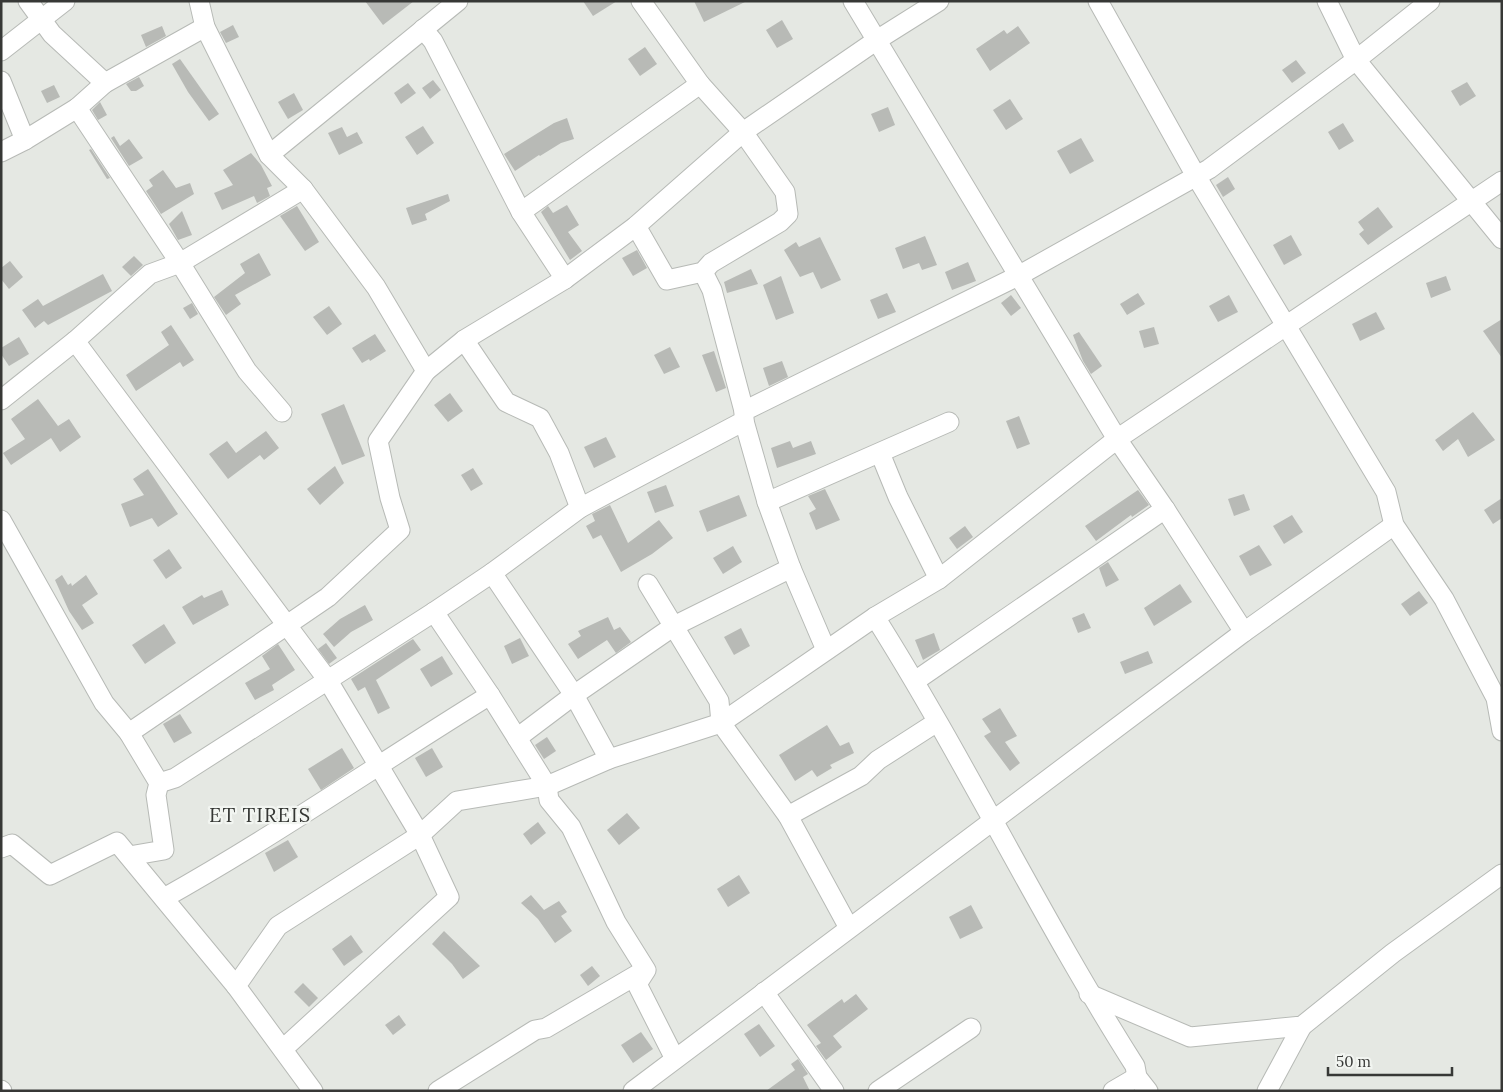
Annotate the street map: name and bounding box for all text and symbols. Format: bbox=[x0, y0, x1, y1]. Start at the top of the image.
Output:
district label: ET TIREIS bbox=[209, 802, 311, 827]
scale bar bbox=[1328, 1044, 1452, 1076]
text: 50 m bbox=[1336, 1052, 1371, 1071]

